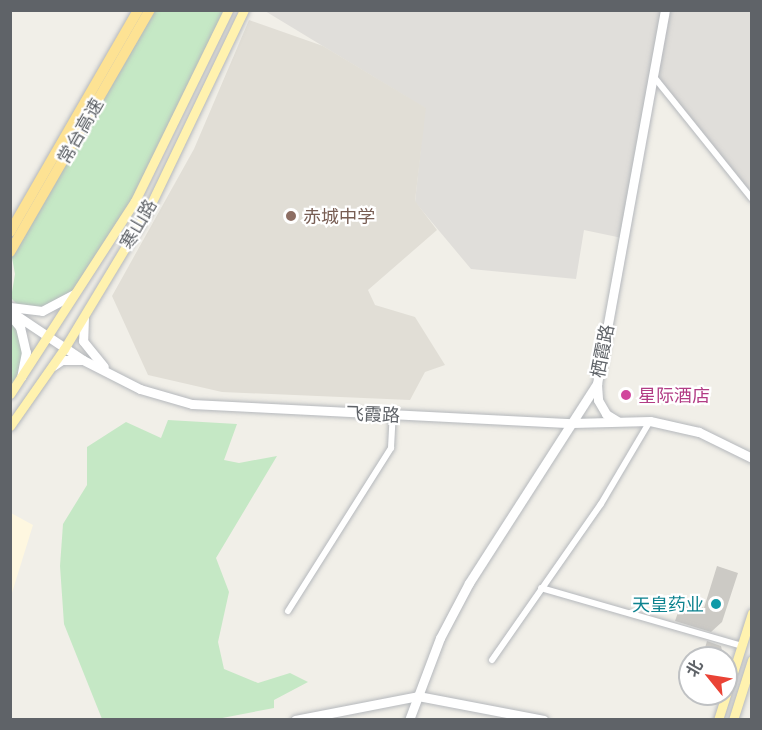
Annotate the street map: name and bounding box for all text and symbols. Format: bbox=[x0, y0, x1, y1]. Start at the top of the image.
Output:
street label: 常台高速 bbox=[53, 94, 107, 168]
street label: 寒山路 bbox=[115, 195, 161, 253]
place label: 赤城中学 bbox=[303, 205, 375, 227]
marker: 赤城中学 bbox=[284, 209, 298, 223]
street label: 栖霞路 bbox=[586, 322, 618, 380]
place label: 星际酒店 bbox=[638, 384, 710, 406]
marker: 星际酒店 bbox=[619, 388, 633, 402]
street label: 飞霞路 bbox=[346, 402, 400, 426]
place label: 天皇药业 bbox=[632, 593, 704, 615]
marker: 天皇药业 bbox=[709, 597, 723, 611]
north arrow bbox=[678, 646, 738, 706]
text: 北 bbox=[682, 657, 706, 679]

